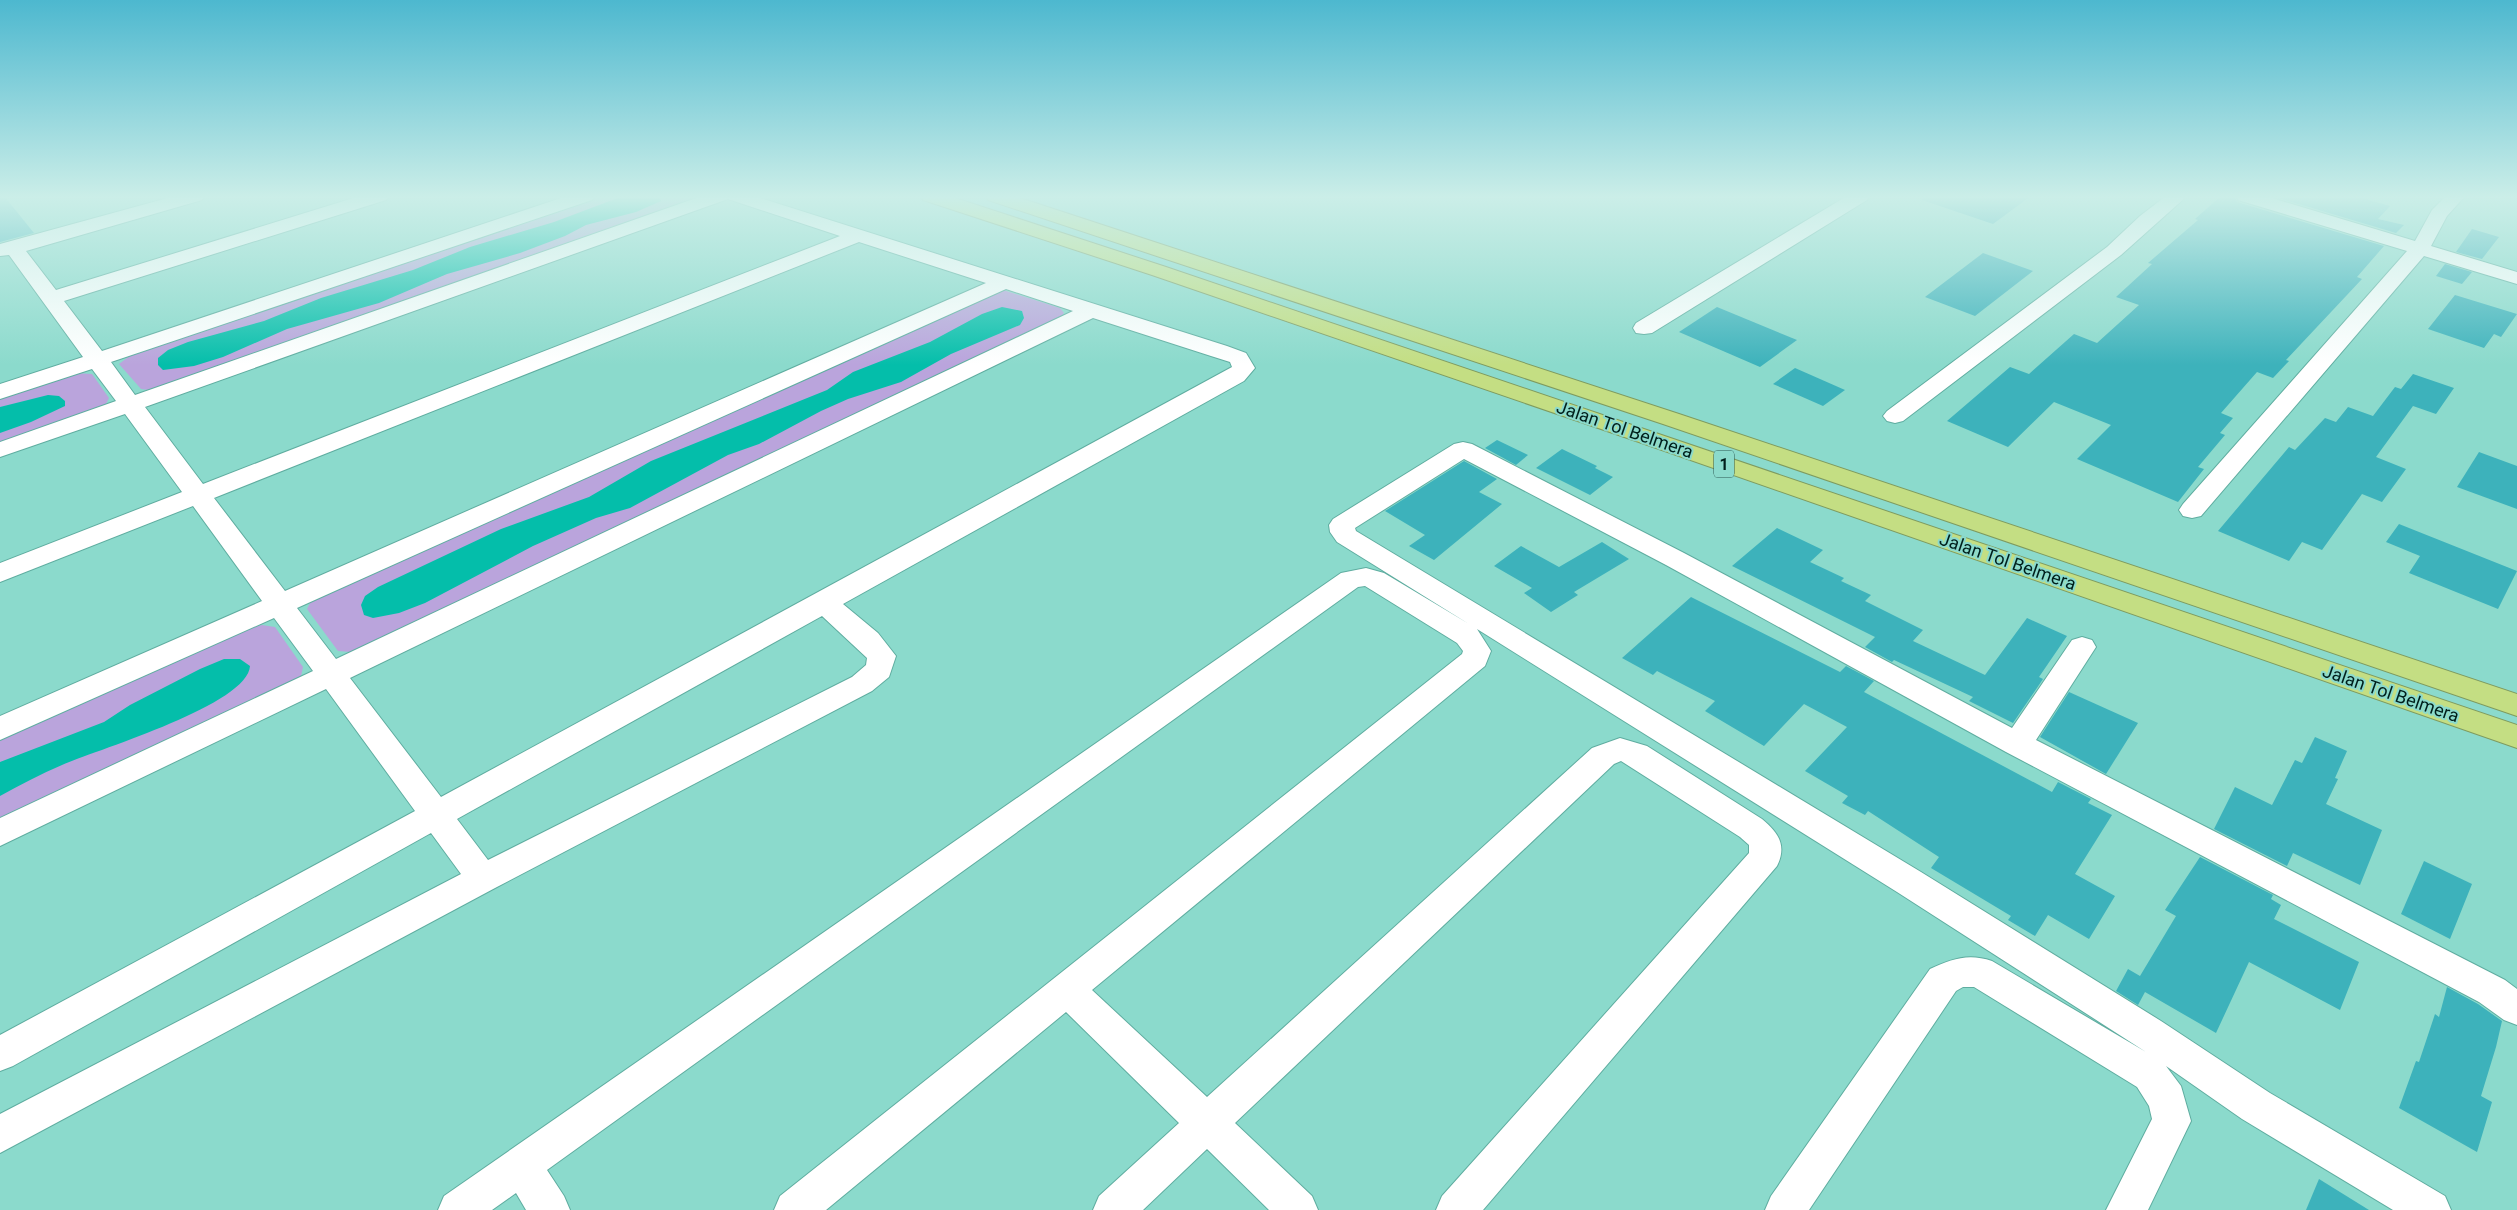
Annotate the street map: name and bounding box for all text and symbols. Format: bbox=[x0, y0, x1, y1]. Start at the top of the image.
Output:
street label: Jalan Tol Belmera bbox=[1554, 396, 1696, 462]
road number: 1 bbox=[1714, 450, 1734, 478]
street label: Jalan Tol Belmera bbox=[1937, 528, 2079, 594]
street label: Jalan Tol Belmera bbox=[2320, 660, 2462, 726]

